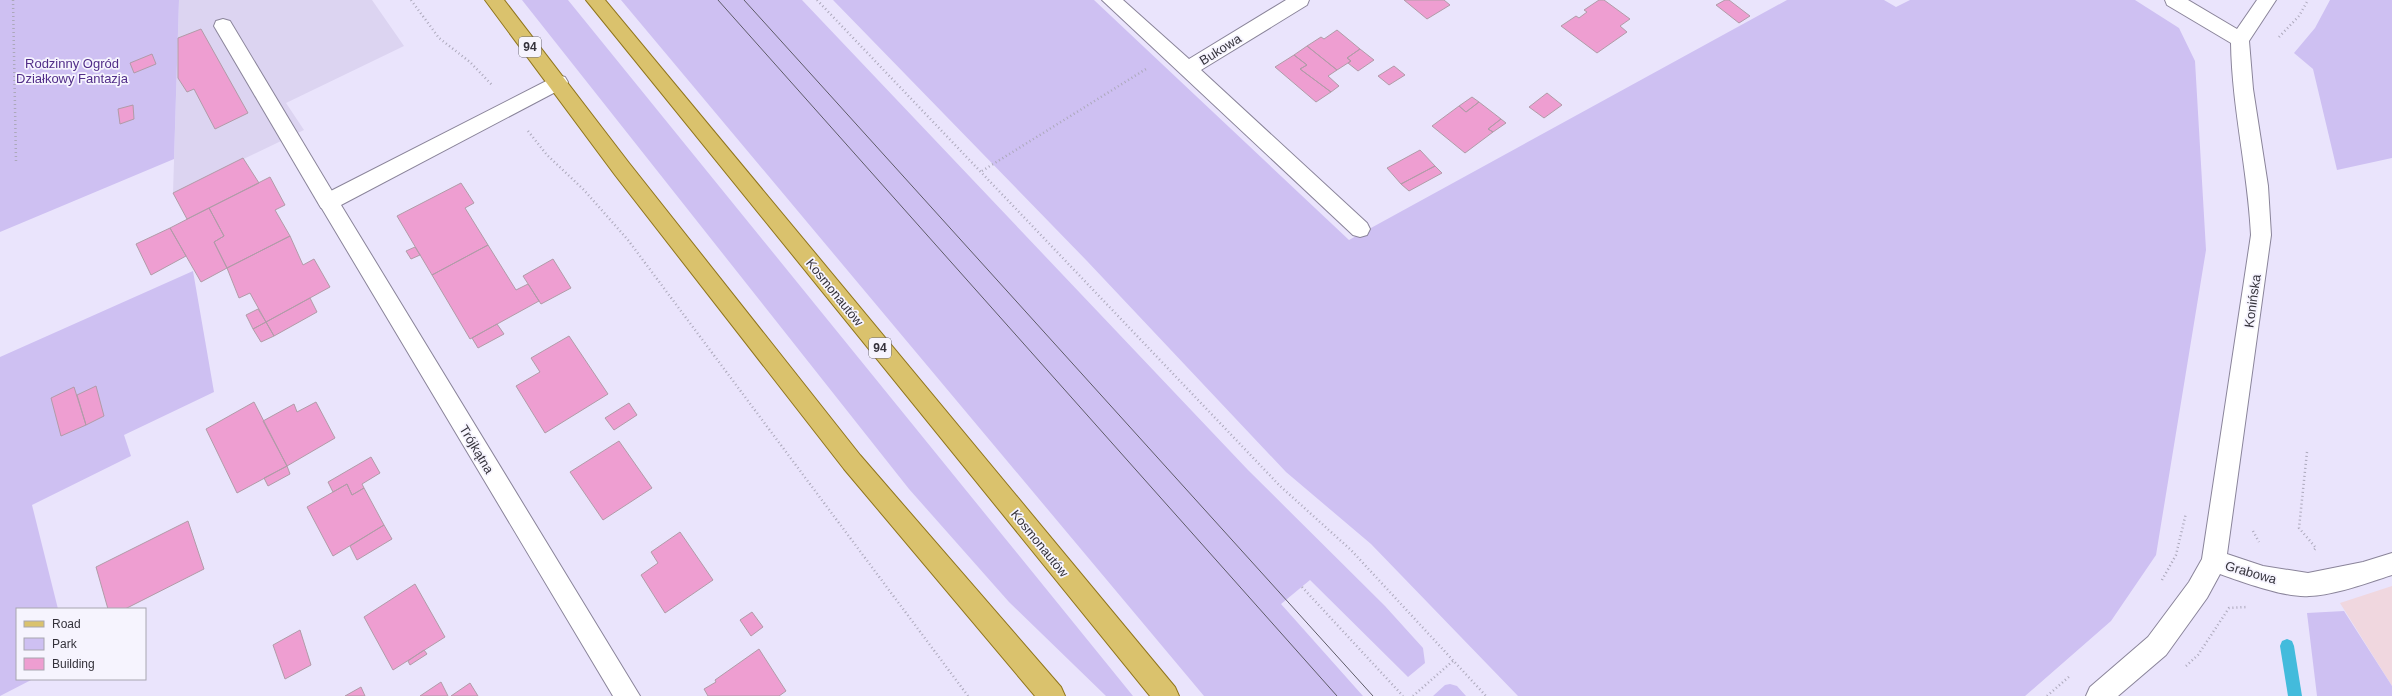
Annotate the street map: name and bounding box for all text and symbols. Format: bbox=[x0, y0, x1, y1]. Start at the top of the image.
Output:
street label: Bukowa bbox=[1197, 30, 1245, 68]
road number: 94 bbox=[519, 37, 541, 57]
park label: Rodzinny Ogród Działkowy Fantazja bbox=[16, 56, 129, 86]
street label: Kosmonautów bbox=[803, 256, 867, 330]
street label: Konińska bbox=[2241, 273, 2264, 329]
road number: 94 bbox=[869, 338, 891, 358]
street label: Trójkątna bbox=[456, 422, 497, 477]
street label: Kosmonautów bbox=[1008, 507, 1072, 581]
street label: Grabowa bbox=[2223, 558, 2279, 587]
legend bbox=[16, 608, 146, 680]
text: Road bbox=[52, 617, 81, 631]
text: Park bbox=[52, 637, 78, 651]
text: Building bbox=[52, 657, 95, 671]

